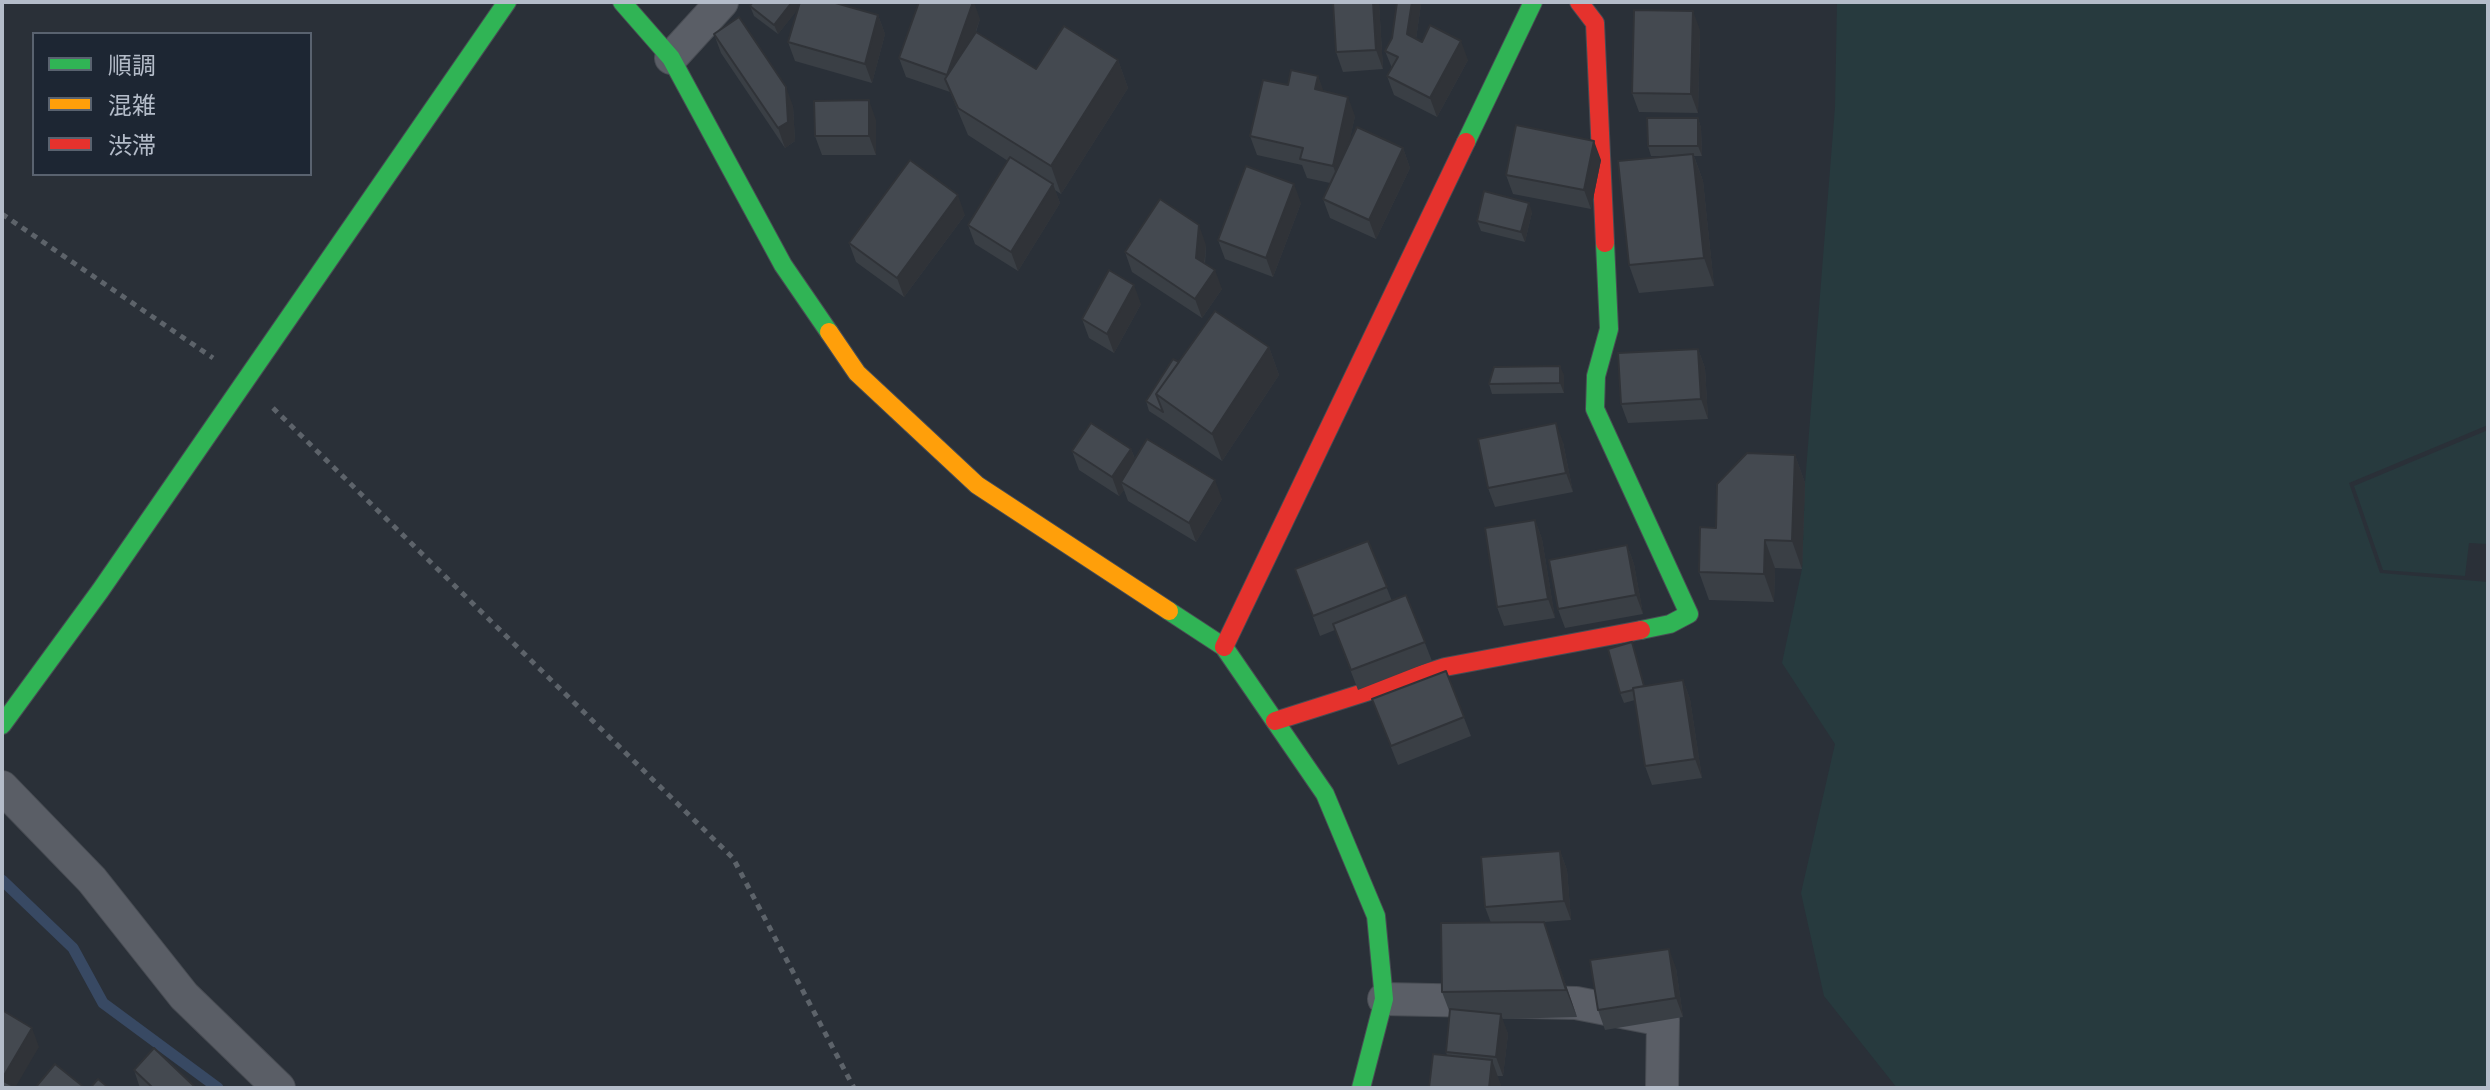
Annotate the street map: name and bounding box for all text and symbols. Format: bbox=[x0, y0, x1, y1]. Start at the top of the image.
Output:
legend bbox=[32, 32, 312, 176]
text: 順調 bbox=[108, 48, 156, 83]
text: 混雑 bbox=[108, 88, 156, 123]
text: 渋滞 bbox=[108, 128, 156, 163]

